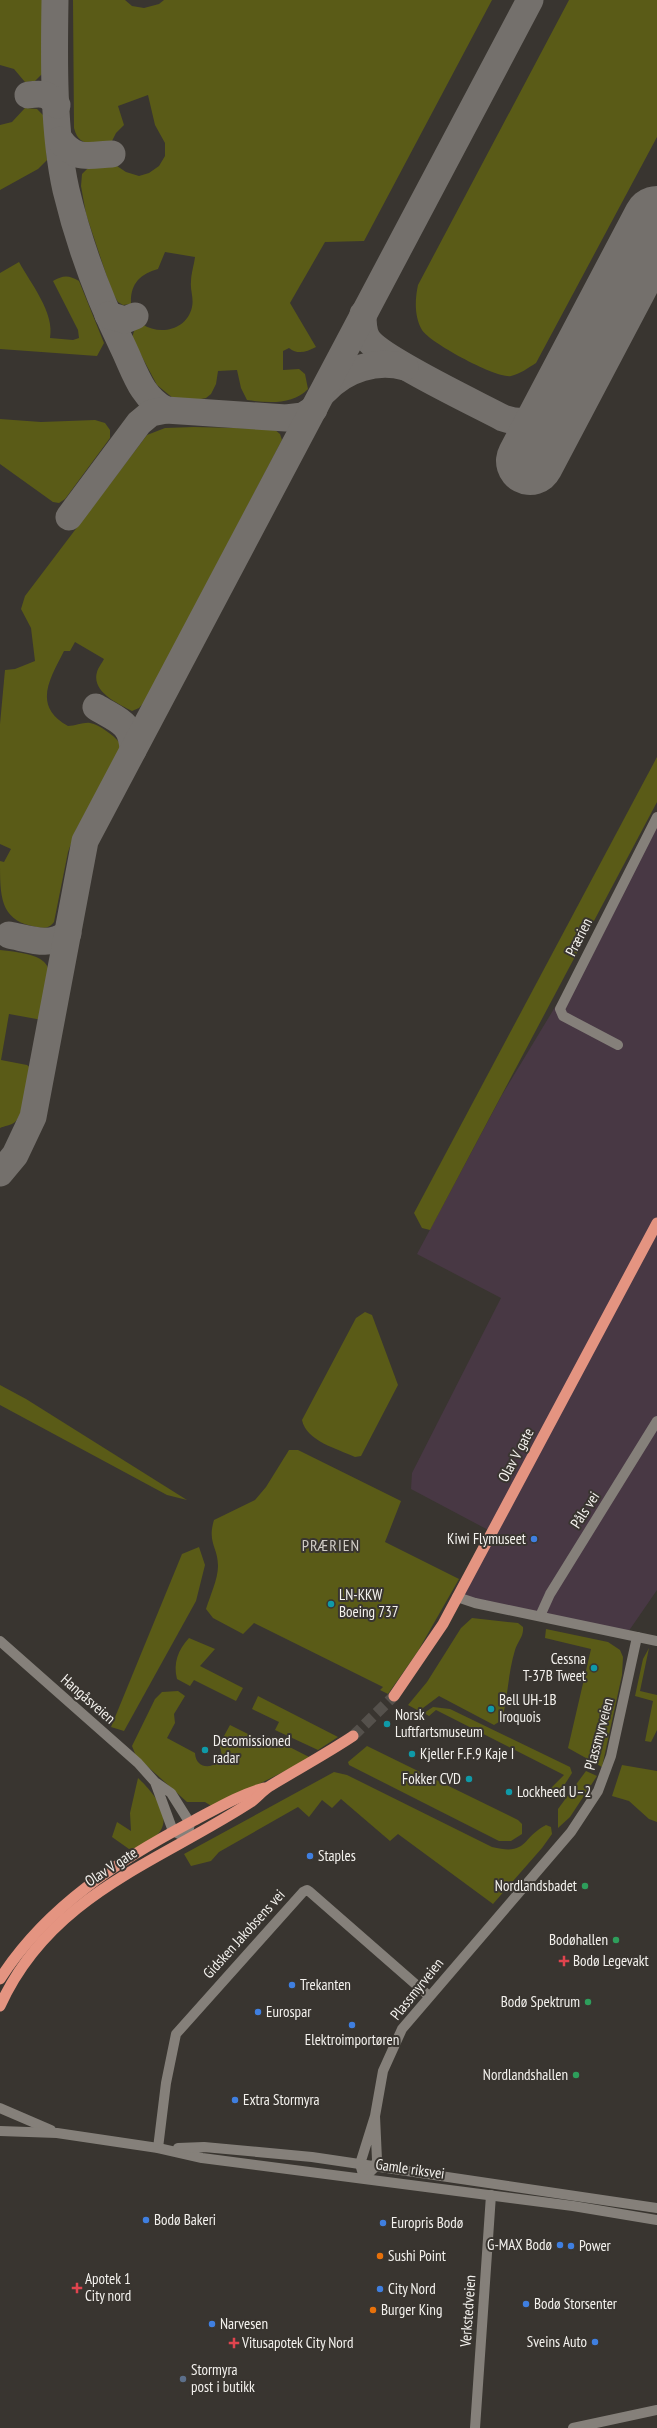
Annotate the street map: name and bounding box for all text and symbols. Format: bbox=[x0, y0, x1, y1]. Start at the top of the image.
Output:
street label: Prærien bbox=[561, 915, 596, 959]
street label: Olav V gate bbox=[493, 1425, 538, 1485]
street label: Påls vei bbox=[566, 1488, 603, 1532]
place label: Kiwi Flymuseet bbox=[447, 1529, 526, 1548]
marker: Kiwi Flymuseet bbox=[529, 1534, 539, 1544]
district label: PRÆRIEN bbox=[302, 1535, 360, 1555]
place label: LN-KKW Boeing 737 bbox=[339, 1585, 399, 1621]
marker: LN-KKW Boeing 737 bbox=[326, 1599, 336, 1609]
place label: Cessna T-37B Tweet bbox=[523, 1649, 586, 1685]
marker: Cessna T-37B Tweet bbox=[589, 1663, 599, 1673]
street label: Hangåsveien bbox=[57, 1670, 120, 1728]
place label: Bell UH-1B Iroquois bbox=[499, 1690, 556, 1726]
street label: Plassmyrveien bbox=[580, 1696, 617, 1772]
marker: Bell UH-1B Iroquois bbox=[486, 1704, 496, 1714]
place label: Norsk Luftfartsmuseum bbox=[395, 1705, 483, 1741]
marker: Norsk Luftfartsmuseum bbox=[382, 1719, 392, 1729]
place label: Decomissioned radar bbox=[213, 1731, 291, 1767]
place label: Kjeller F.F.9 Kaje I bbox=[420, 1744, 514, 1763]
marker: Decomissioned radar bbox=[200, 1745, 210, 1755]
marker: Kjeller F.F.9 Kaje I bbox=[407, 1749, 417, 1759]
place label: Fokker CVD bbox=[402, 1769, 461, 1788]
marker: Fokker CVD bbox=[464, 1774, 474, 1784]
place label: Lockheed U–2 bbox=[517, 1782, 591, 1801]
marker: Lockheed U–2 bbox=[504, 1787, 514, 1797]
street label: Olav V gate bbox=[81, 1843, 140, 1890]
place label: Staples bbox=[318, 1846, 356, 1865]
marker: Staples bbox=[305, 1851, 315, 1861]
place label: Nordlandsbadet bbox=[495, 1876, 577, 1895]
marker: Nordlandsbadet bbox=[580, 1881, 590, 1891]
street label: Gidsken Jakobsens vei bbox=[199, 1885, 289, 1982]
place label: Bodøhallen bbox=[549, 1930, 608, 1949]
marker: Bodøhallen bbox=[611, 1935, 621, 1945]
place label: Bodø Legevakt bbox=[573, 1951, 649, 1970]
street label: Plassmyrveien bbox=[386, 1954, 447, 2023]
marker: Bodø Legevakt bbox=[558, 1955, 570, 1967]
place label: Trekanten bbox=[300, 1975, 351, 1994]
marker: Trekanten bbox=[287, 1980, 297, 1990]
place label: Bodø Spektrum bbox=[501, 1992, 580, 2011]
marker: Bodø Spektrum bbox=[583, 1997, 593, 2007]
place label: Eurospar bbox=[266, 2002, 312, 2021]
marker: Eurospar bbox=[253, 2007, 263, 2017]
marker: Elektroimportøren bbox=[347, 2020, 357, 2030]
place label: Elektroimportøren bbox=[305, 2030, 399, 2049]
place label: Nordlandshallen bbox=[483, 2065, 568, 2084]
marker: Nordlandshallen bbox=[571, 2070, 581, 2080]
place label: Extra Stormyra bbox=[243, 2090, 320, 2109]
marker: Extra Stormyra bbox=[230, 2095, 240, 2105]
street label: Gamle riksvei bbox=[374, 2154, 446, 2183]
place label: Bodø Bakeri bbox=[154, 2210, 216, 2229]
place label: Europris Bodø bbox=[391, 2213, 463, 2232]
marker: Bodø Bakeri bbox=[141, 2215, 151, 2225]
marker: Europris Bodø bbox=[378, 2218, 388, 2228]
place label: G-MAX Bodø bbox=[487, 2235, 552, 2254]
place label: Power bbox=[579, 2236, 612, 2255]
marker: G-MAX Bodø bbox=[555, 2240, 565, 2250]
marker: Power bbox=[566, 2241, 576, 2251]
place label: Sushi Point bbox=[388, 2246, 446, 2265]
marker: Sushi Point bbox=[375, 2251, 385, 2261]
place label: Apotek 1 City nord bbox=[85, 2269, 131, 2305]
street label: Verkstedveien bbox=[455, 2274, 479, 2349]
place label: City Nord bbox=[388, 2279, 436, 2298]
marker: Apotek 1 City nord bbox=[72, 2283, 82, 2293]
marker: City Nord bbox=[375, 2284, 385, 2294]
place label: Bodø Storsenter bbox=[534, 2294, 618, 2313]
marker: Bodø Storsenter bbox=[521, 2299, 531, 2309]
place label: Burger King bbox=[381, 2300, 442, 2319]
marker: Burger King bbox=[368, 2305, 378, 2315]
place label: Narvesen bbox=[220, 2314, 268, 2333]
marker: Narvesen bbox=[207, 2319, 217, 2329]
place label: Sveins Auto bbox=[527, 2332, 587, 2351]
place label: Vitusapotek City Nord bbox=[241, 2333, 353, 2352]
marker: Sveins Auto bbox=[590, 2337, 600, 2347]
marker: Vitusapotek City Nord bbox=[229, 2338, 239, 2348]
place label: Stormyra post i butikk bbox=[191, 2360, 255, 2396]
marker: Stormyra post i butikk bbox=[178, 2374, 188, 2384]

